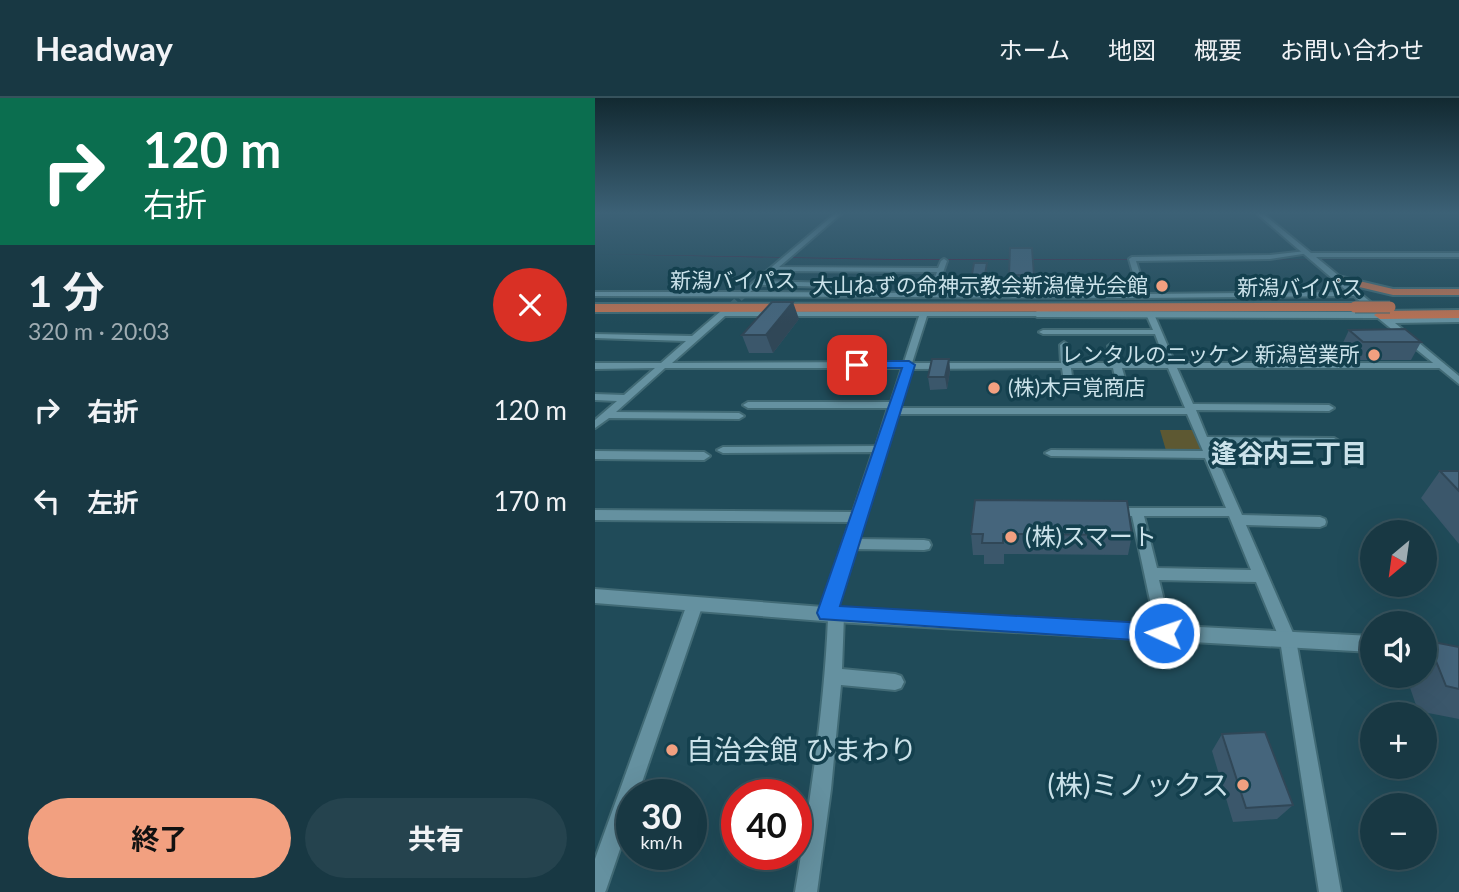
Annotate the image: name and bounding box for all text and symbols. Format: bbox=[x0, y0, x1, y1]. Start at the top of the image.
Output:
text: Headway bbox=[35, 28, 173, 68]
text: ホーム bbox=[999, 35, 1070, 64]
text: 地図 bbox=[1108, 35, 1156, 64]
text: 概要 bbox=[1194, 35, 1242, 64]
text: お問い合わせ bbox=[1280, 35, 1424, 64]
text: 120 m bbox=[143, 120, 281, 178]
icon: right bbox=[28, 126, 119, 217]
text: 右折 bbox=[143, 184, 207, 223]
text: 1 分 bbox=[28, 266, 105, 316]
street label: 新潟バイパス bbox=[670, 267, 796, 292]
button: close bbox=[493, 268, 567, 342]
place label: 大山ねずの命神示教会新潟偉光会館 bbox=[812, 272, 1148, 297]
street label: 新潟バイパス bbox=[1237, 274, 1363, 299]
marker: 大山ねずの命神示教会新潟偉光会館 bbox=[1154, 278, 1170, 294]
text: 320 m · 20:03 bbox=[28, 317, 170, 345]
pin bbox=[827, 335, 887, 395]
place label: レンタルのニッケン 新潟営業所 bbox=[1061, 341, 1360, 366]
icon: arrive bbox=[838, 346, 876, 384]
marker: レンタルのニッケン 新潟営業所 bbox=[1366, 347, 1382, 363]
place label: (株)木戸覚商店 bbox=[1008, 374, 1145, 399]
marker: (株)木戸覚商店 bbox=[986, 380, 1002, 396]
icon: right bbox=[28, 391, 66, 429]
text: 120 m bbox=[494, 394, 567, 426]
text: 右折 bbox=[87, 395, 139, 427]
district label: 逢谷内三丁目 bbox=[1211, 437, 1367, 469]
icon: left bbox=[28, 482, 66, 520]
text: 170 m bbox=[494, 485, 567, 517]
text: 左折 bbox=[87, 486, 139, 518]
north arrow bbox=[1360, 520, 1437, 597]
map controls bbox=[1360, 520, 1437, 870]
place label: (株)スマート bbox=[1025, 521, 1157, 550]
marker: (株)スマート bbox=[1003, 529, 1019, 545]
position arrow bbox=[1127, 596, 1201, 670]
button: sound bbox=[1360, 611, 1437, 688]
button: + bbox=[1360, 702, 1437, 779]
place label: 自治会館 ひまわり bbox=[686, 732, 917, 766]
marker: 自治会館 ひまわり bbox=[664, 742, 680, 758]
place label: (株)ミノックス bbox=[1047, 767, 1229, 801]
marker: (株)ミノックス bbox=[1235, 777, 1251, 793]
speed limit sign: 40 bbox=[721, 779, 812, 870]
button: − bbox=[1360, 793, 1437, 870]
text: 30 bbox=[641, 794, 682, 836]
button: 終了 bbox=[28, 798, 291, 878]
button: 共有 bbox=[305, 798, 567, 878]
text: km/h bbox=[640, 831, 683, 853]

